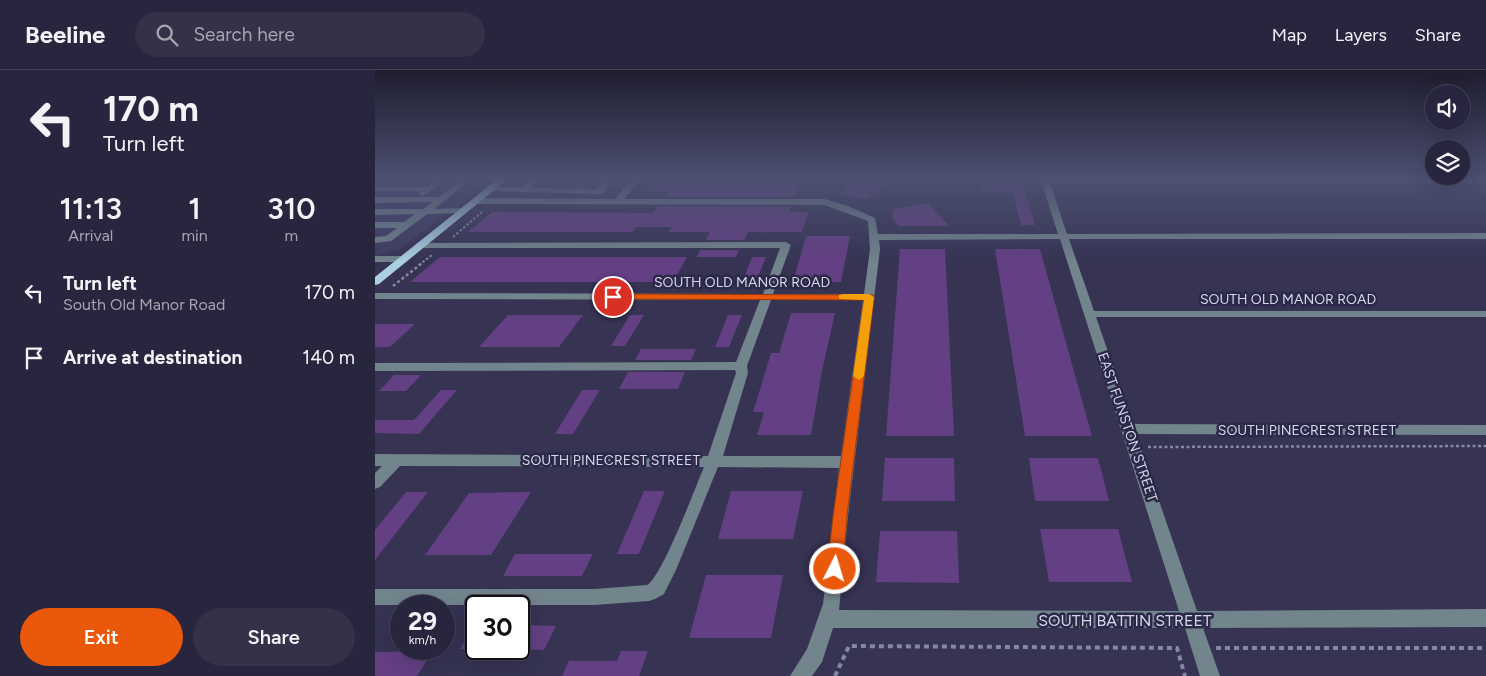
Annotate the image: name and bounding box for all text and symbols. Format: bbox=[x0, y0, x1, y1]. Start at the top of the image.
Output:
search box bbox=[135, 12, 485, 57]
text: Beeline bbox=[25, 20, 105, 49]
icon: search bbox=[153, 21, 181, 49]
text: Search here bbox=[193, 23, 295, 46]
text: Map bbox=[1272, 24, 1307, 46]
text: Layers bbox=[1335, 24, 1387, 46]
text: Share bbox=[1415, 24, 1461, 46]
map controls bbox=[1425, 85, 1470, 185]
button: sound bbox=[1425, 85, 1470, 130]
text: 170 m bbox=[103, 88, 199, 130]
icon: left bbox=[20, 90, 85, 155]
text: Turn left bbox=[103, 130, 185, 157]
button: layers bbox=[1425, 140, 1470, 185]
text: 11:13 bbox=[59, 190, 122, 227]
text: 1 bbox=[188, 190, 201, 227]
text: 310 bbox=[267, 190, 316, 227]
text: Arrival bbox=[68, 226, 113, 245]
text: min bbox=[181, 226, 208, 245]
text: m bbox=[285, 226, 298, 245]
text: Turn left bbox=[63, 272, 137, 295]
street label: SOUTH OLD MANOR ROAD bbox=[654, 274, 830, 291]
pin bbox=[592, 276, 634, 318]
icon: left bbox=[20, 279, 48, 307]
text: 170 m bbox=[304, 281, 355, 304]
icon: arrive bbox=[599, 283, 627, 311]
street label: SOUTH OLD MANOR ROAD bbox=[1200, 291, 1376, 308]
text: South Old Manor Road bbox=[63, 295, 225, 314]
icon: arrive bbox=[20, 344, 48, 372]
text: Arrive at destination bbox=[63, 346, 242, 369]
text: 140 m bbox=[302, 346, 355, 369]
street label: EAST FUNSTON STREET bbox=[1094, 350, 1161, 504]
street label: SOUTH PINECREST STREET bbox=[1218, 422, 1396, 439]
street label: SOUTH PINECREST STREET bbox=[522, 452, 700, 469]
position arrow bbox=[808, 542, 860, 594]
speed limit sign: 30 bbox=[465, 595, 530, 660]
text: 29 bbox=[408, 606, 437, 636]
button: Exit bbox=[20, 608, 183, 666]
button: Share bbox=[193, 608, 355, 666]
street label: SOUTH BATTIN STREET bbox=[1038, 611, 1212, 630]
text: km/h bbox=[409, 633, 436, 647]

